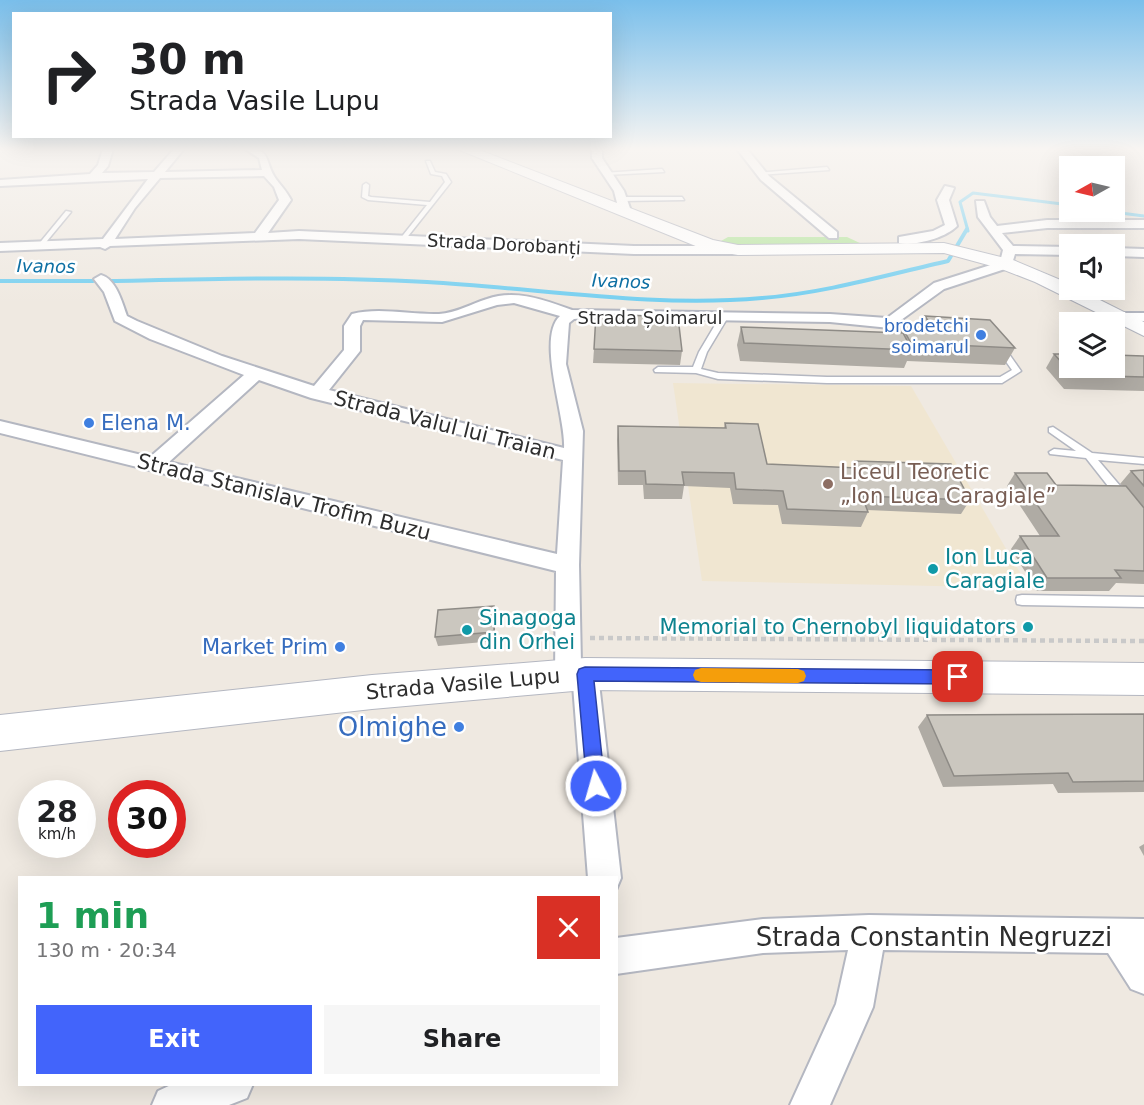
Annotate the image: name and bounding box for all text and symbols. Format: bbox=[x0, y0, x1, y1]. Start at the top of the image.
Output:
text: 30 m bbox=[129, 35, 246, 84]
icon: right bbox=[30, 36, 108, 114]
text: Strada Vasile Lupu bbox=[129, 85, 380, 116]
north arrow bbox=[1059, 156, 1125, 222]
map controls bbox=[1059, 156, 1125, 378]
street label: Strada Dorobanți bbox=[427, 229, 581, 259]
button: sound bbox=[1059, 234, 1125, 300]
water label: Ivanos bbox=[16, 255, 76, 277]
water label: Ivanos bbox=[591, 269, 651, 293]
street label: Strada Șoimarul bbox=[578, 307, 722, 328]
button: layers bbox=[1059, 312, 1125, 378]
place label: brodetchi soimarul bbox=[884, 315, 969, 357]
marker: brodetchi soimarul bbox=[974, 328, 988, 342]
street label: Strada Valul lui Traian bbox=[331, 386, 559, 464]
place label: Elena M. bbox=[101, 411, 191, 435]
marker: Elena M. bbox=[82, 416, 96, 430]
street label: Strada Stanislav Trofim Buzu bbox=[135, 449, 433, 545]
place label: Liceul Teoretic „Ion Luca Caragiale” bbox=[840, 460, 1056, 508]
marker: Liceul Teoretic „Ion Luca Caragiale” bbox=[821, 477, 835, 491]
place label: Ion Luca Caragiale bbox=[945, 545, 1045, 593]
marker: Ion Luca Caragiale bbox=[926, 562, 940, 576]
place label: Sinagoga din Orhei bbox=[479, 606, 577, 654]
place label: Memorial to Chernobyl liquidators bbox=[659, 615, 1016, 639]
marker: Memorial to Chernobyl liquidators bbox=[1021, 620, 1035, 634]
marker: Sinagoga din Orhei bbox=[460, 623, 474, 637]
place label: Market Prim bbox=[202, 635, 328, 659]
marker: Market Prim bbox=[333, 640, 347, 654]
pin bbox=[932, 651, 983, 702]
icon: arrive bbox=[941, 660, 974, 693]
street label: Strada Vasile Lupu bbox=[365, 664, 561, 704]
place label: Olmighe bbox=[338, 712, 447, 742]
marker: Olmighe bbox=[452, 720, 466, 734]
position arrow bbox=[564, 754, 628, 818]
speed limit sign: 30 bbox=[108, 780, 186, 858]
text: 28 bbox=[36, 794, 78, 829]
text: km/h bbox=[38, 825, 76, 843]
text: 1 min bbox=[36, 895, 149, 936]
button: close bbox=[537, 896, 600, 959]
street label: Strada Constantin Negruzzi bbox=[756, 922, 1112, 952]
text: 130 m · 20:34 bbox=[36, 938, 177, 962]
button: Exit bbox=[36, 1005, 312, 1074]
button: Share bbox=[324, 1005, 600, 1074]

